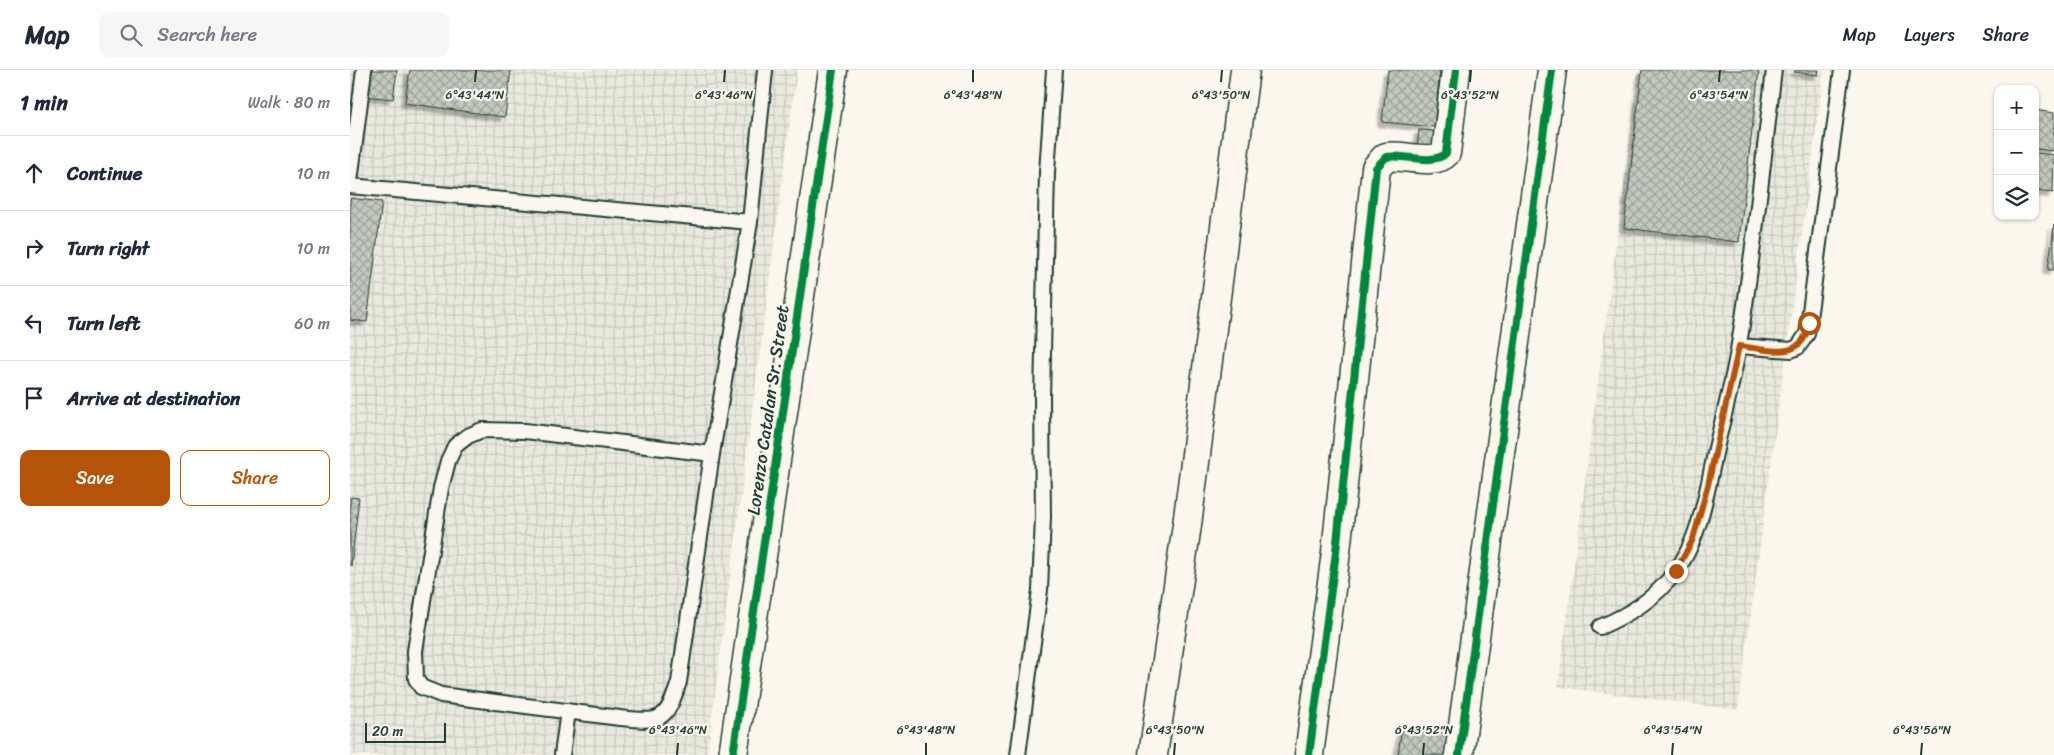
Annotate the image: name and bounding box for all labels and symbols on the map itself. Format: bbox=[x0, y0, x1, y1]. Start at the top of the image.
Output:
text: 6°43'44"N bbox=[446, 84, 505, 106]
text: 6°43'46"N bbox=[695, 84, 754, 106]
text: 6°43'48"N bbox=[944, 84, 1003, 106]
text: 6°43'50"N bbox=[1192, 84, 1251, 106]
text: 6°43'52"N bbox=[1441, 84, 1500, 106]
text: 6°43'54"N bbox=[1690, 84, 1749, 106]
street label: Lorenzo Catalan Sr. Street bbox=[737, 303, 799, 517]
route start bbox=[1798, 312, 1821, 335]
route end bbox=[1665, 560, 1688, 583]
text: 6°43'46"N bbox=[649, 719, 708, 741]
text: 6°43'48"N bbox=[897, 719, 956, 741]
text: 6°43'50"N bbox=[1146, 719, 1205, 741]
text: 6°43'52"N bbox=[1395, 719, 1454, 741]
text: 6°43'54"N bbox=[1644, 719, 1703, 741]
text: 6°43'56"N bbox=[1893, 719, 1952, 741]
scale bar bbox=[365, 720, 446, 743]

